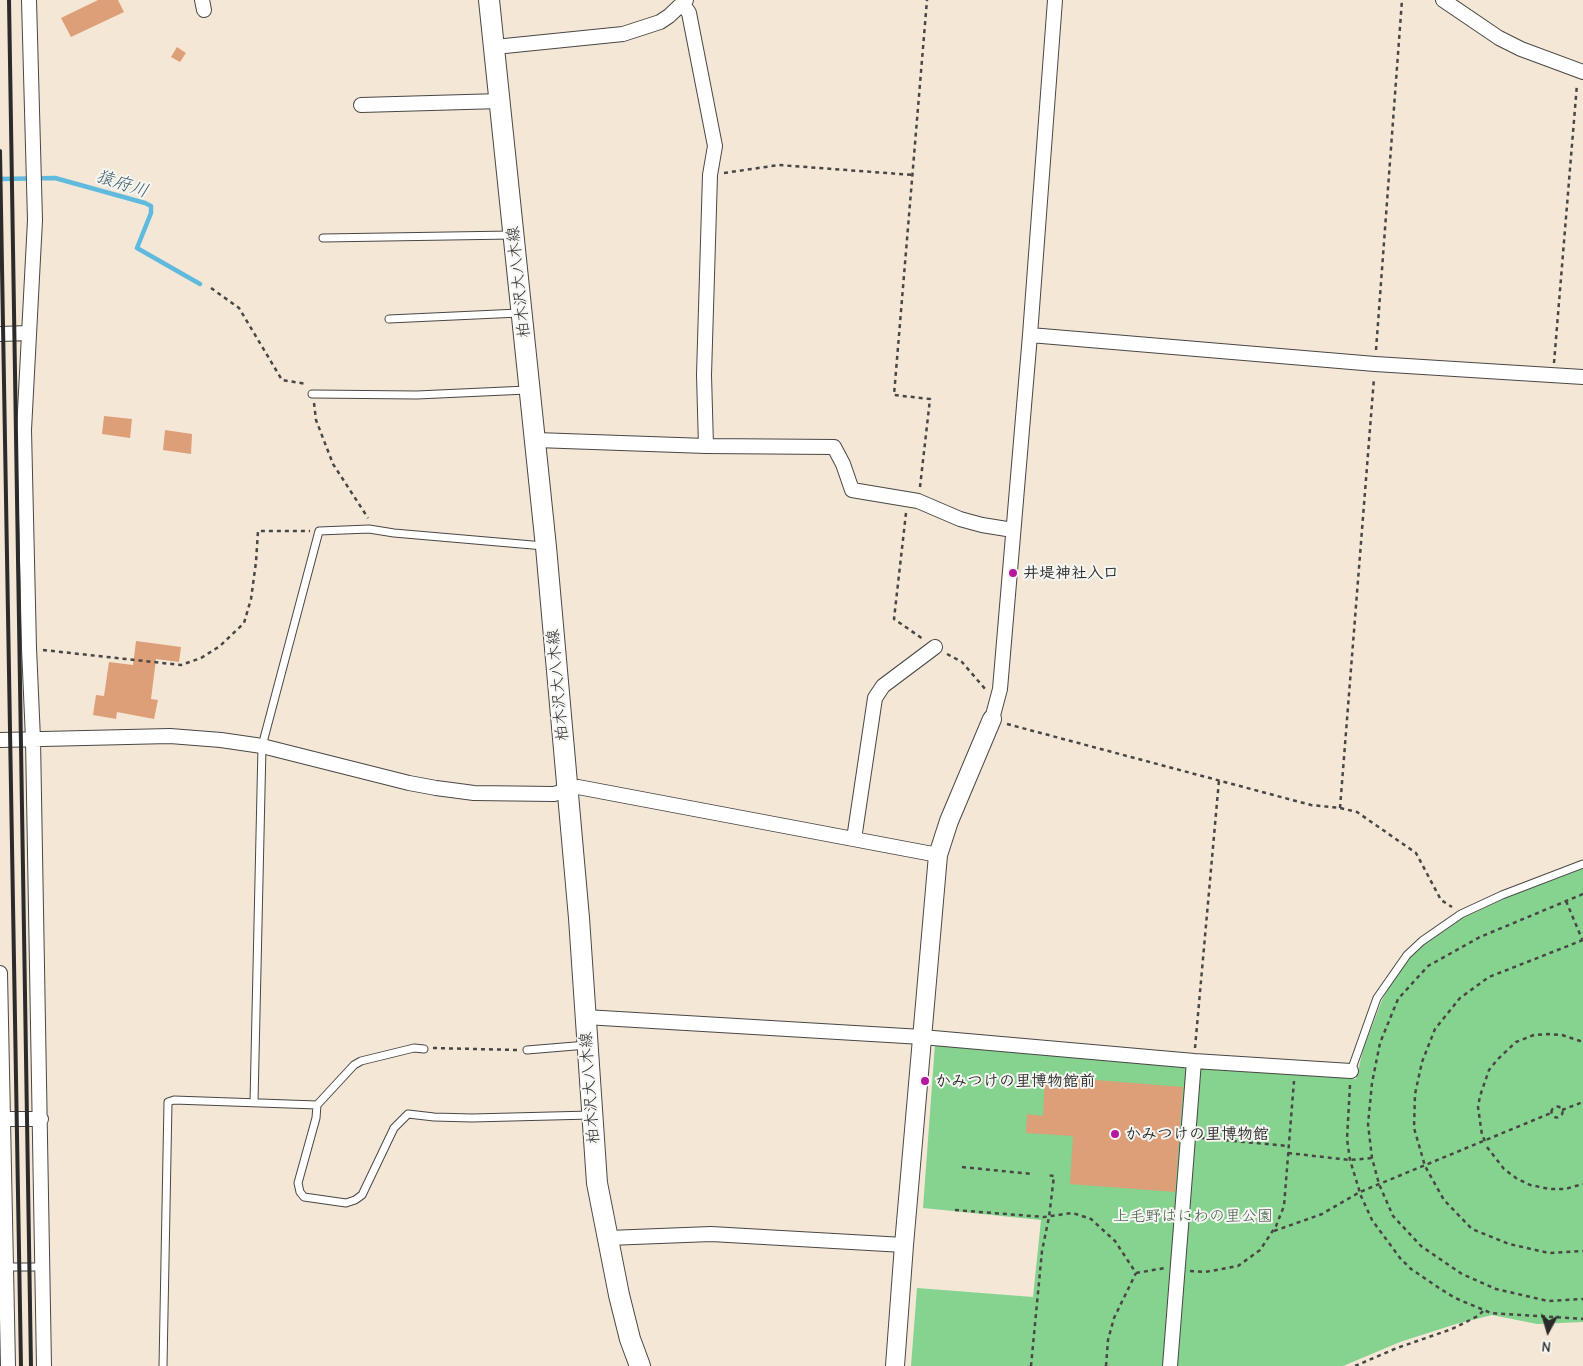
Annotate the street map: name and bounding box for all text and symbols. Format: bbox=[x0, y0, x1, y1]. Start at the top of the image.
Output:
water label: 猿府川 bbox=[93, 165, 151, 203]
street label: 柏木沢大八木線 bbox=[504, 225, 534, 339]
place label: 井堤神社入口 bbox=[1023, 563, 1119, 583]
marker: 井堤神社入口 bbox=[1007, 567, 1019, 579]
street label: 柏木沢大八木線 bbox=[544, 628, 572, 742]
street label: 柏木沢大八木線 bbox=[577, 1031, 603, 1145]
place label: かみつけの里博物館前 bbox=[935, 1071, 1095, 1091]
marker: かみつけの里博物館前 bbox=[919, 1075, 931, 1087]
place label: かみつけの里博物館 bbox=[1125, 1124, 1269, 1144]
marker: かみつけの里博物館 bbox=[1109, 1128, 1121, 1140]
park label: 上毛野はにわの里公園 bbox=[1113, 1206, 1273, 1226]
north arrow bbox=[1523, 1306, 1573, 1356]
text: N bbox=[1541, 1337, 1552, 1355]

